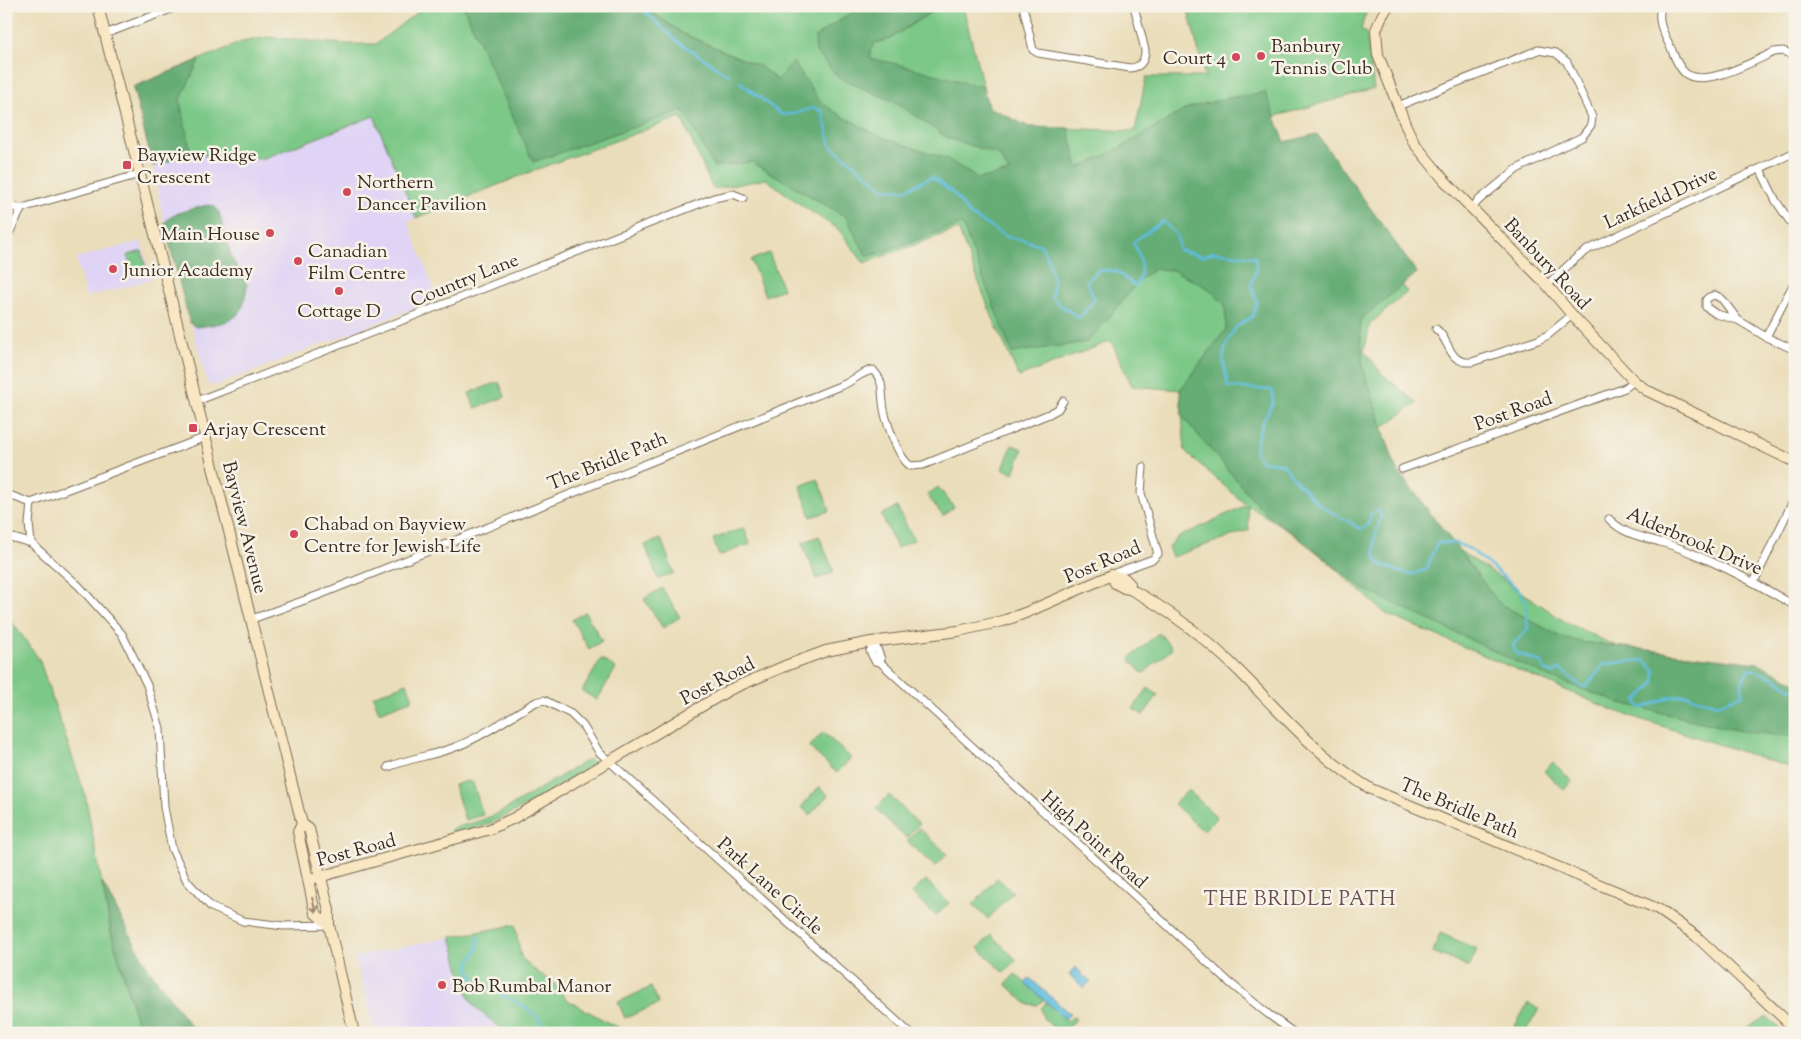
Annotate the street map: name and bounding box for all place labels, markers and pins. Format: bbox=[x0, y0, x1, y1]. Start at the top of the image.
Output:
place label: Banbury Tennis Club bbox=[1271, 34, 1373, 83]
place label: Court 4 bbox=[1163, 46, 1226, 73]
marker: Banbury Tennis Club bbox=[1255, 50, 1267, 62]
marker: Court 4 bbox=[1230, 51, 1242, 63]
place label: Bayview Ridge Crescent bbox=[137, 143, 257, 192]
marker: Bayview Ridge Crescent bbox=[121, 159, 133, 171]
place label: Northern Dancer Pavilion bbox=[357, 170, 487, 219]
marker: Northern Dancer Pavilion bbox=[341, 186, 353, 198]
place label: Main House bbox=[160, 222, 260, 249]
marker: Main House bbox=[264, 227, 276, 239]
place label: Canadian Film Centre bbox=[308, 239, 406, 288]
marker: Canadian Film Centre bbox=[292, 255, 304, 267]
place label: Junior Academy bbox=[122, 258, 254, 285]
marker: Junior Academy bbox=[107, 263, 119, 275]
marker: Cottage D bbox=[333, 285, 345, 297]
place label: Cottage D bbox=[297, 299, 381, 326]
place label: Arjay Crescent bbox=[203, 417, 326, 444]
marker: Arjay Crescent bbox=[187, 422, 199, 434]
place label: Chabad on Bayview Centre for Jewish Life bbox=[304, 512, 481, 561]
marker: Chabad on Bayview Centre for Jewish Life bbox=[288, 528, 300, 540]
place label: Bob Rumbal Manor bbox=[452, 974, 611, 1001]
marker: Bob Rumbal Manor bbox=[436, 979, 448, 991]

